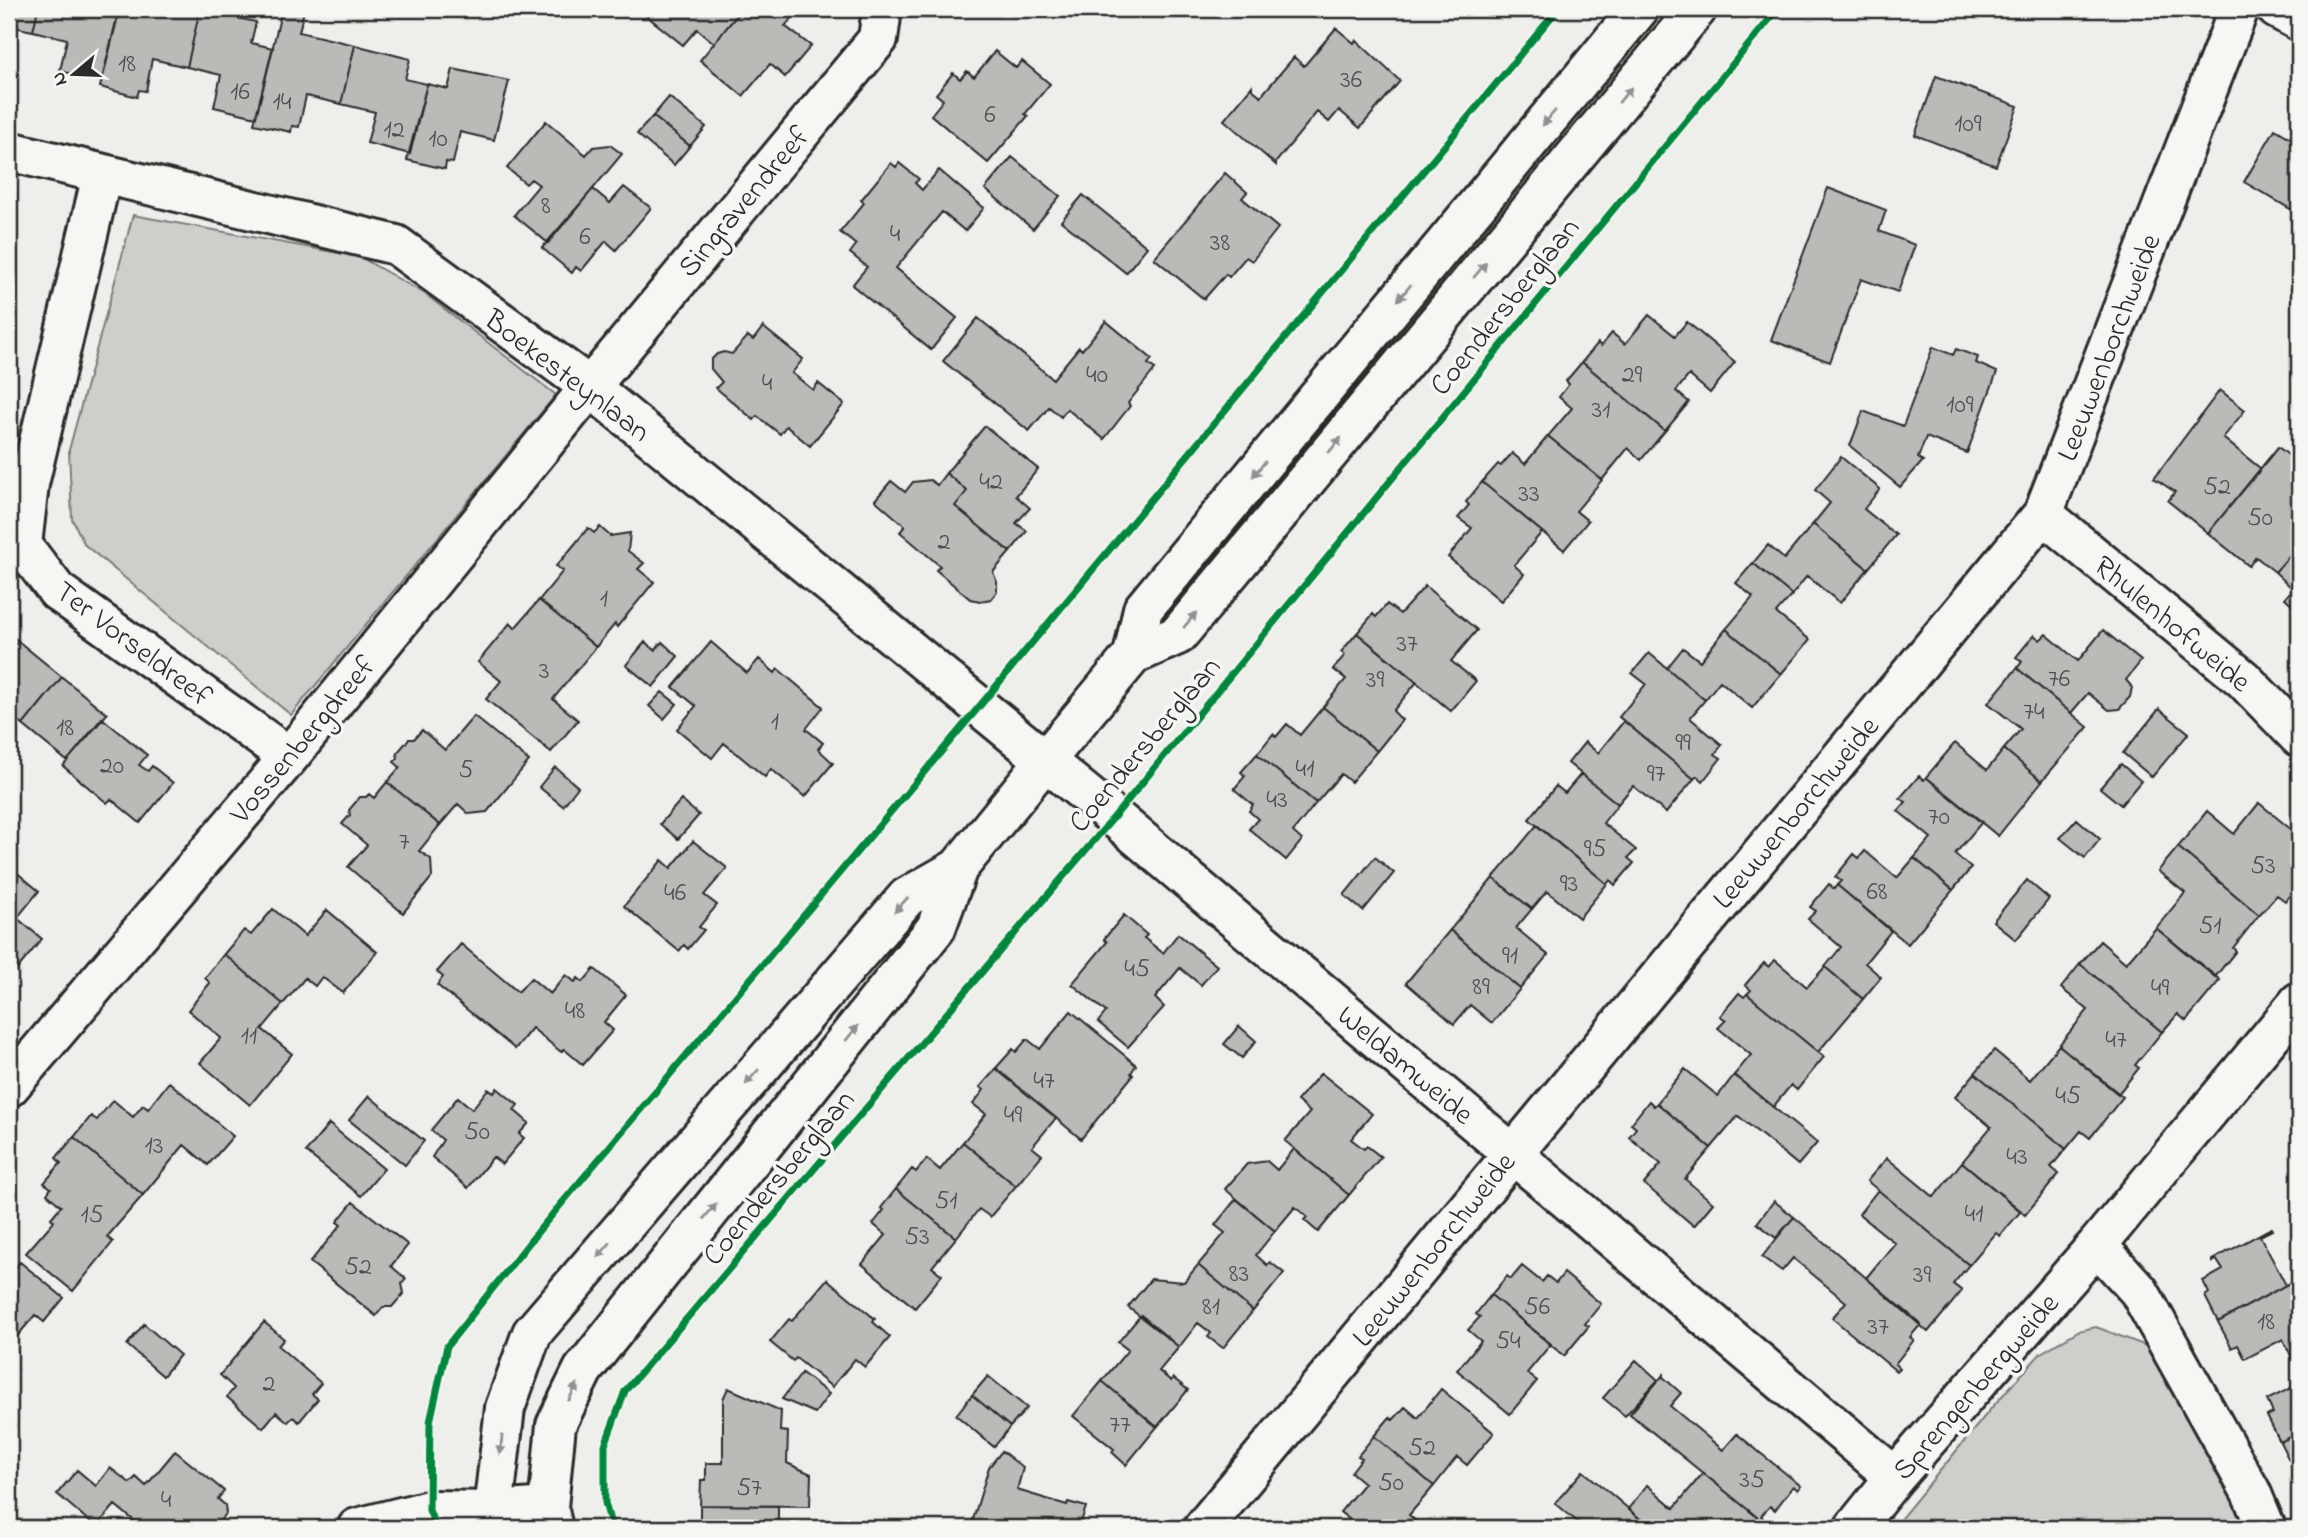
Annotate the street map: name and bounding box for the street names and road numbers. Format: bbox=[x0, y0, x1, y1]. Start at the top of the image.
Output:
street label: Singravendreef bbox=[669, 117, 822, 288]
street label: Coendersberglaan bbox=[1421, 209, 1592, 407]
street label: Leeuwenborchweide bbox=[2047, 228, 2175, 468]
street label: Boekesteynlaan bbox=[473, 300, 659, 455]
street label: Rhulenhofweide bbox=[2083, 546, 2260, 705]
street label: Ter Vorseldreef bbox=[44, 572, 220, 719]
street label: Vossenbergdreef bbox=[220, 647, 388, 835]
street label: Coendersberglaan bbox=[1059, 648, 1233, 844]
street label: Leeuwenborchweide bbox=[1703, 707, 1892, 920]
street label: Weldamweide bbox=[1326, 996, 1483, 1137]
street label: Coendersberglaan bbox=[693, 1081, 867, 1277]
street label: Leeuwenborchweide bbox=[1343, 1143, 1528, 1358]
street label: Sprengenbergweide bbox=[1883, 1284, 2072, 1491]

